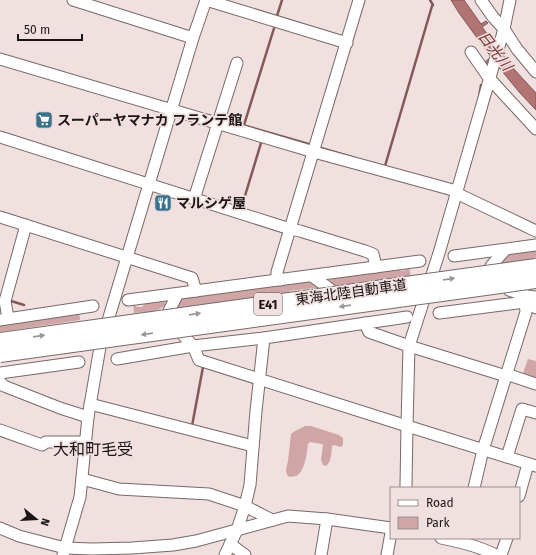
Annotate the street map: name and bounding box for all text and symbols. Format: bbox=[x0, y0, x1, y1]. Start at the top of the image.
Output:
scale bar bbox=[18, 16, 82, 42]
text: 50 m bbox=[24, 23, 50, 37]
water label: 日光川 bbox=[474, 28, 517, 76]
supermarket icon: スーパーヤマナカ フランテ館 bbox=[34, 110, 54, 130]
place label: スーパーヤマナカ フランテ館 bbox=[57, 112, 242, 129]
restaurant icon: マルシゲ屋 bbox=[153, 193, 173, 213]
place label: マルシゲ屋 bbox=[176, 195, 246, 212]
street label: 東海北陸自動車道 bbox=[294, 276, 408, 309]
one-way arrow bbox=[443, 276, 455, 282]
road number: E41 bbox=[254, 293, 282, 315]
one-way arrow bbox=[339, 303, 351, 309]
one-way arrow bbox=[189, 311, 201, 317]
one-way arrow bbox=[141, 331, 153, 337]
one-way arrow bbox=[33, 333, 45, 339]
district label: 大和町毛受 bbox=[53, 440, 133, 459]
legend bbox=[390, 487, 520, 539]
text: Road bbox=[426, 496, 454, 510]
north arrow bbox=[16, 499, 56, 539]
text: N bbox=[38, 516, 52, 527]
text: Park bbox=[426, 516, 450, 530]

